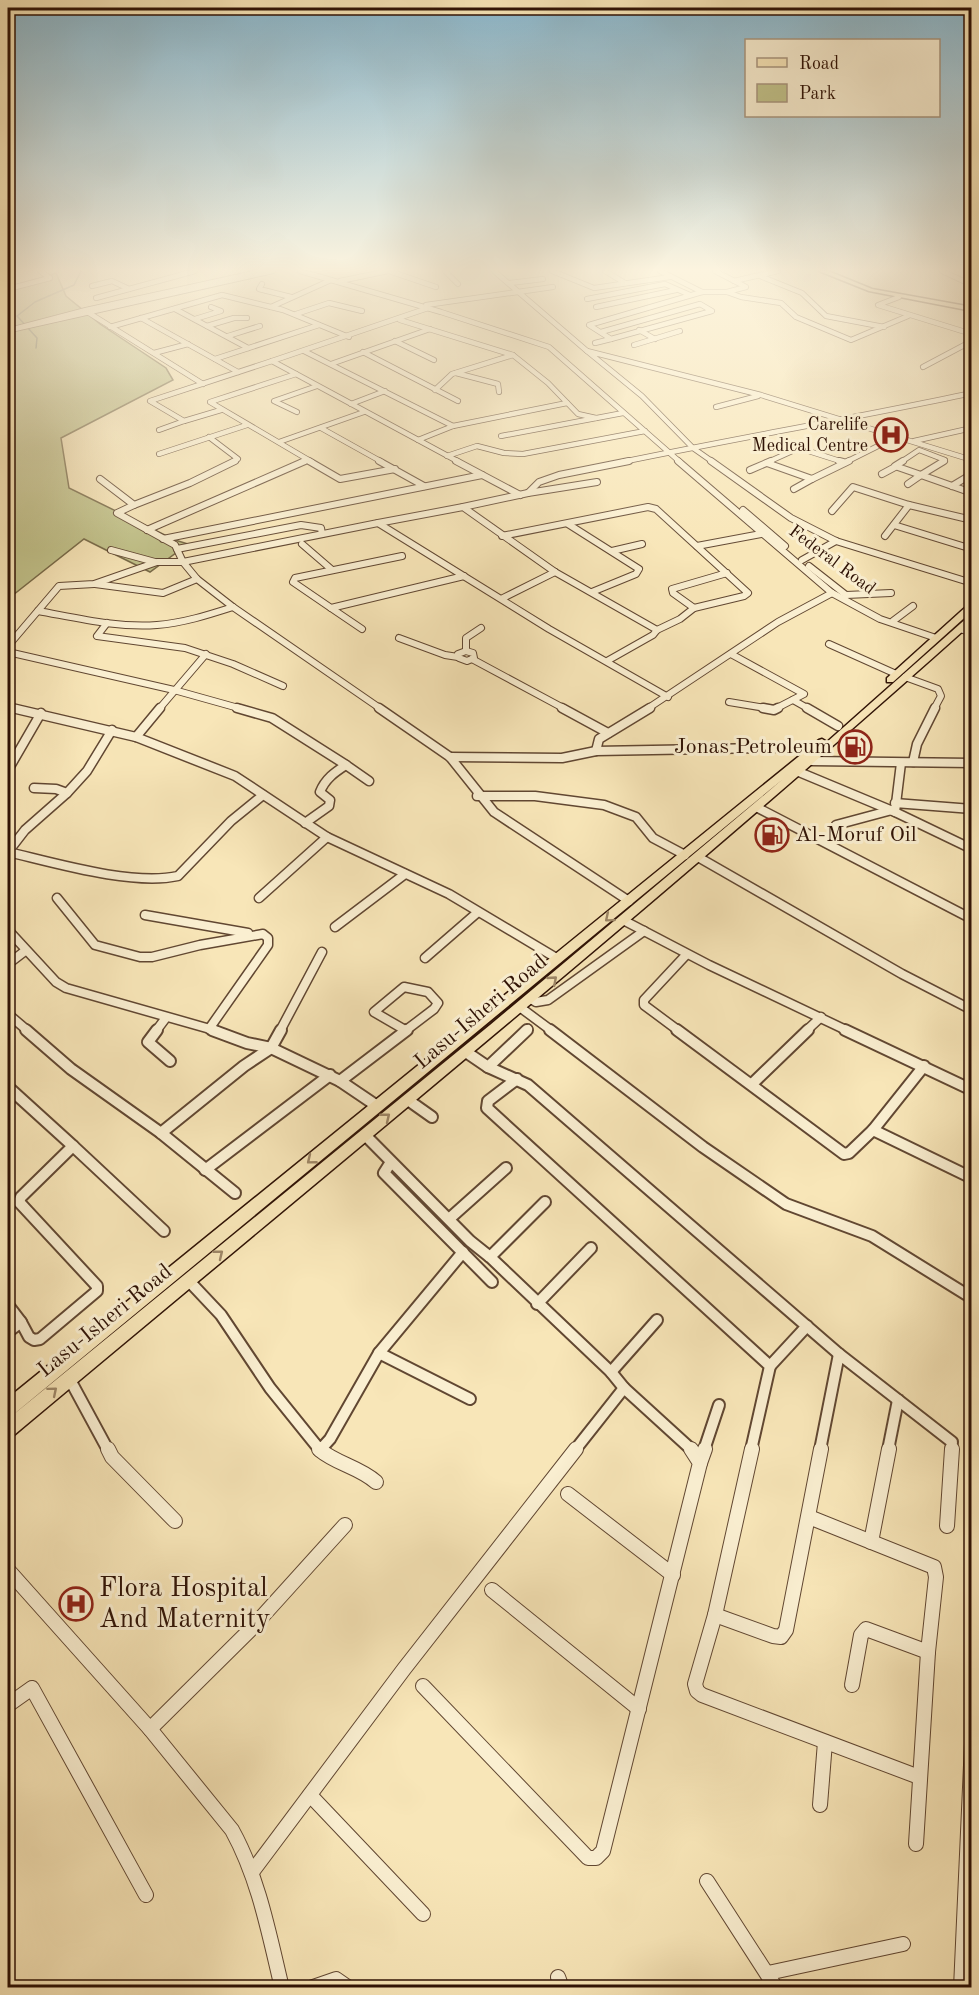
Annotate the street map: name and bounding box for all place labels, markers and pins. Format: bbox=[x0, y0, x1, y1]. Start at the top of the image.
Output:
place label: Carelife Medical Centre bbox=[752, 416, 868, 455]
hospital icon: Carelife Medical Centre bbox=[873, 417, 909, 453]
fuel station icon: Jonas Petroleum bbox=[837, 729, 873, 765]
place label: Jonas Petroleum bbox=[674, 736, 832, 758]
fuel station icon: Al-Moruf Oil bbox=[754, 817, 790, 853]
place label: Al-Moruf Oil bbox=[795, 824, 917, 846]
place label: Flora Hospital And Maternity bbox=[99, 1575, 270, 1633]
hospital icon: Flora Hospital And Maternity bbox=[58, 1586, 94, 1622]

